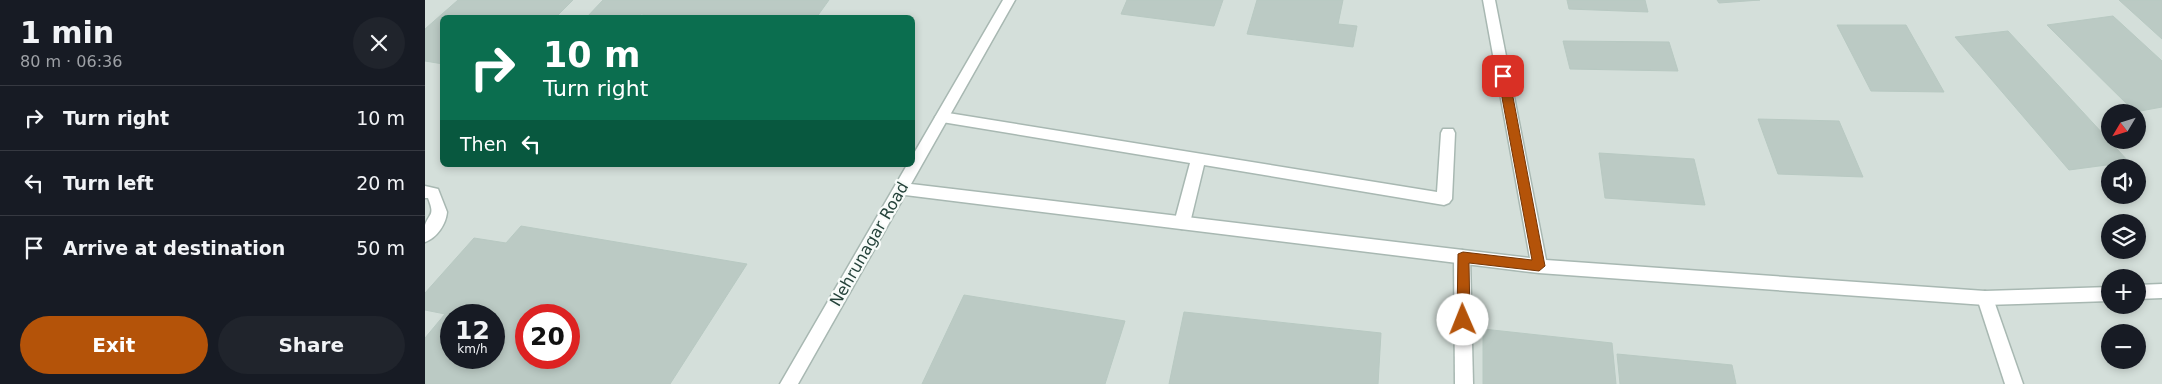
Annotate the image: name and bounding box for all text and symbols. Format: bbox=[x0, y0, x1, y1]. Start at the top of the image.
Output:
text: 1 min bbox=[20, 15, 114, 50]
button: close bbox=[353, 17, 405, 69]
icon: right bbox=[460, 35, 525, 100]
text: 10 m bbox=[543, 35, 640, 75]
text: 80 m · 06:36 bbox=[20, 52, 122, 71]
pin bbox=[1482, 55, 1524, 97]
icon: arrive bbox=[1489, 62, 1517, 90]
text: Turn right bbox=[543, 76, 648, 101]
icon: right bbox=[20, 104, 48, 132]
north arrow bbox=[2101, 104, 2146, 149]
map controls bbox=[2101, 104, 2146, 369]
text: Turn right bbox=[63, 107, 169, 129]
text: 10 m bbox=[356, 107, 405, 129]
icon: left bbox=[517, 130, 545, 158]
text: Then bbox=[460, 133, 507, 155]
button: sound bbox=[2101, 159, 2146, 204]
icon: left bbox=[20, 169, 48, 197]
text: Turn left bbox=[63, 172, 154, 194]
text: 20 m bbox=[356, 172, 405, 194]
street label: Nehrunagar Road bbox=[826, 178, 912, 310]
button: layers bbox=[2101, 214, 2146, 259]
icon: arrive bbox=[20, 234, 48, 262]
text: Arrive at destination bbox=[63, 237, 285, 259]
text: 50 m bbox=[356, 237, 405, 259]
button: + bbox=[2101, 269, 2146, 314]
position arrow bbox=[1436, 293, 1488, 345]
speed limit sign: 20 bbox=[515, 304, 580, 369]
button: Exit bbox=[20, 316, 208, 374]
button: Share bbox=[218, 316, 405, 374]
text: 12 bbox=[455, 316, 490, 345]
button: − bbox=[2101, 324, 2146, 369]
text: km/h bbox=[457, 342, 488, 356]

